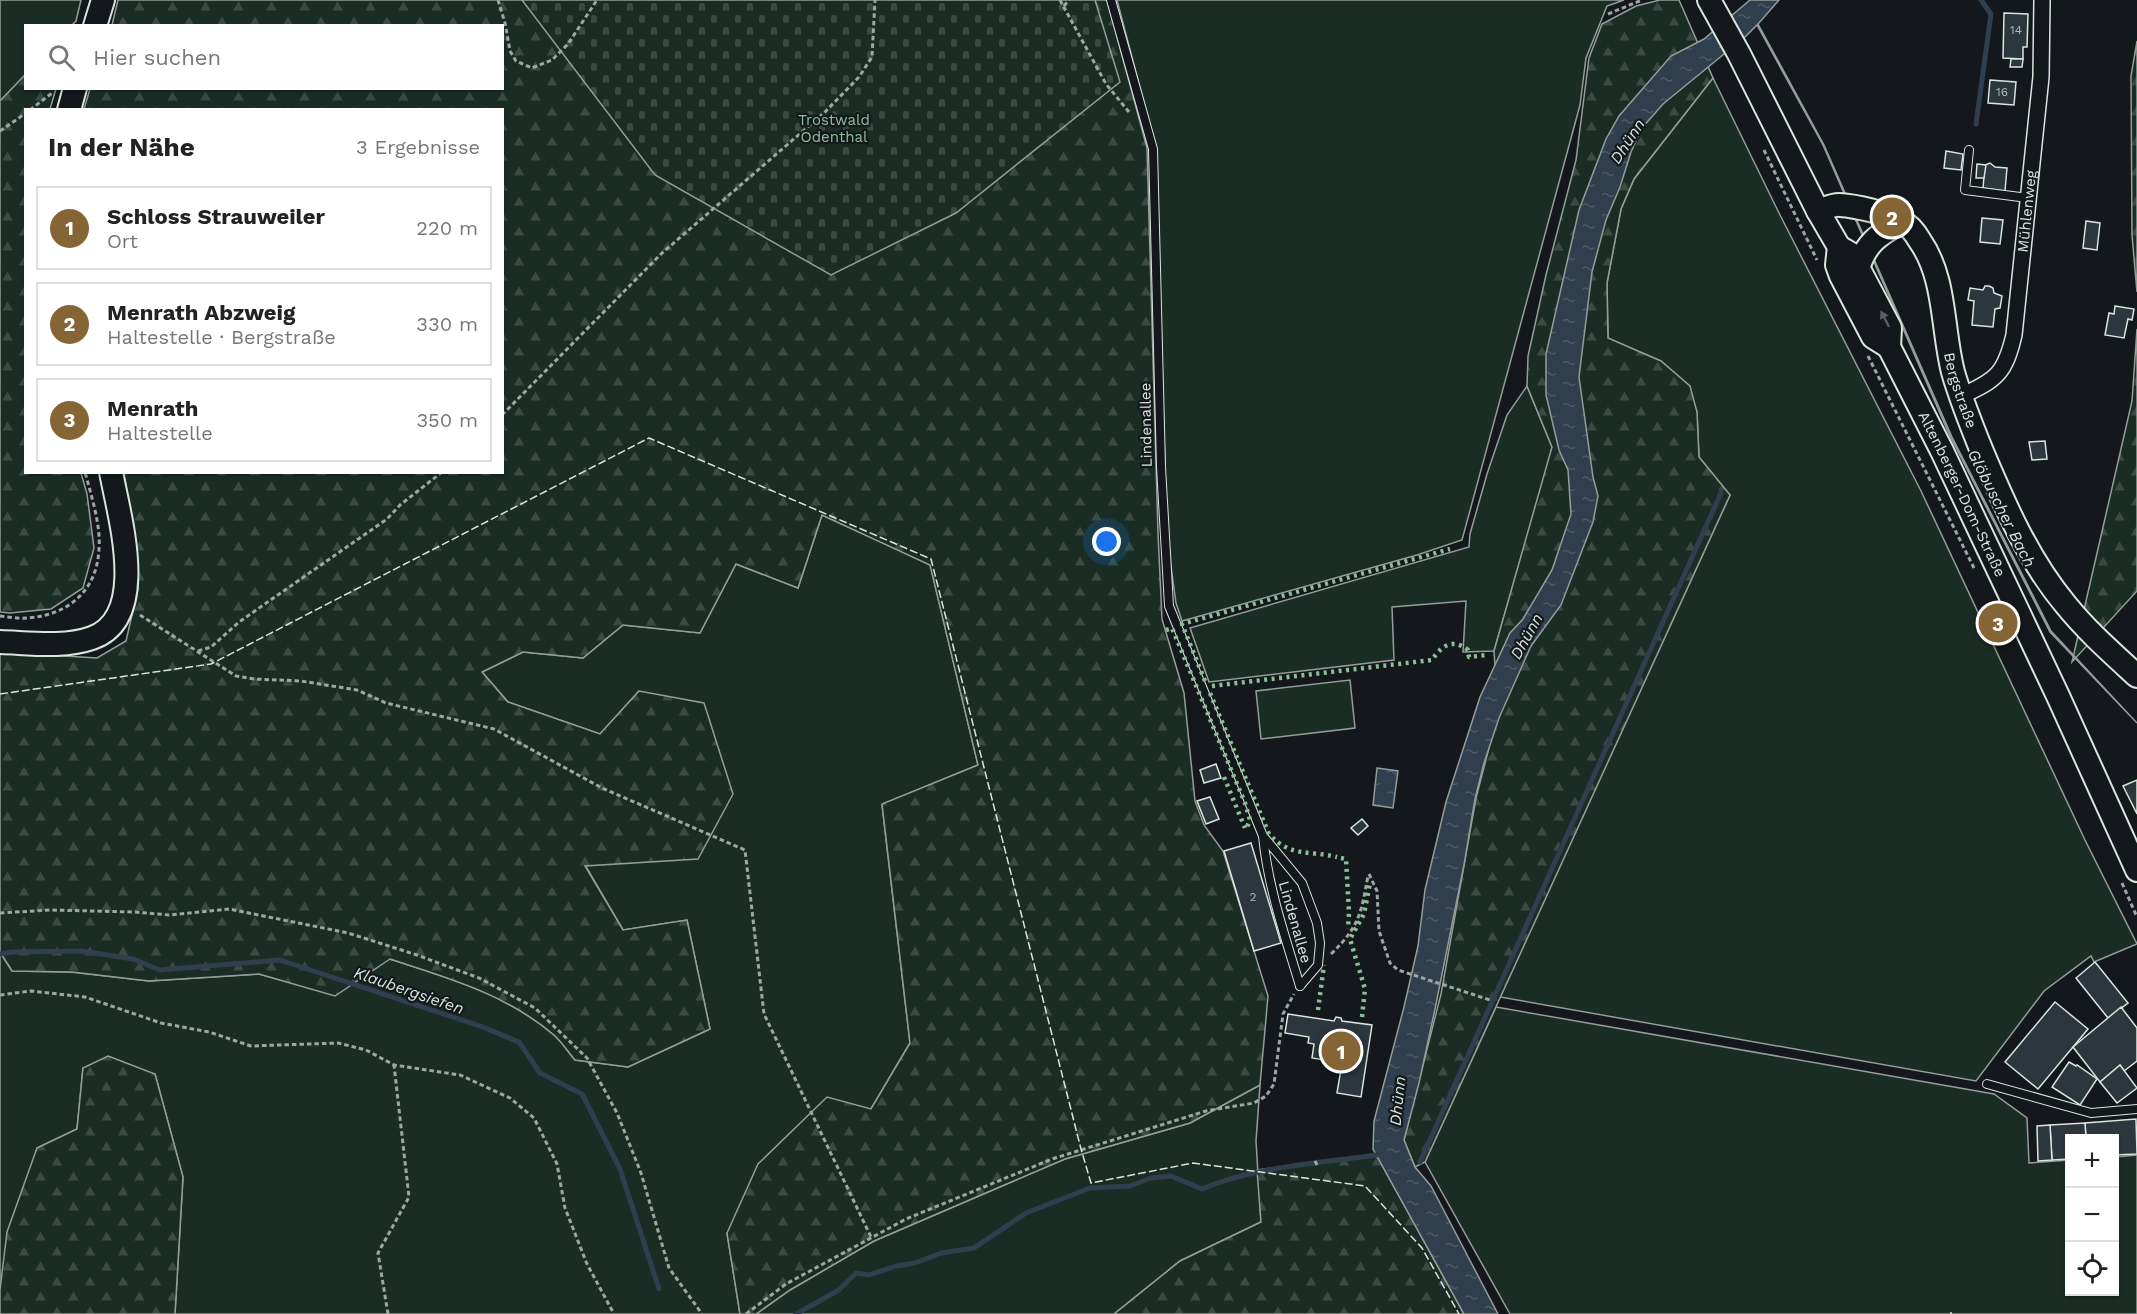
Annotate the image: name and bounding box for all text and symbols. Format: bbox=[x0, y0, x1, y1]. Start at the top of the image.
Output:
house number: 14 bbox=[2010, 23, 2022, 37]
search box bbox=[24, 24, 504, 90]
icon: search bbox=[45, 41, 78, 74]
text: Hier suchen bbox=[93, 45, 221, 70]
house number: 16 bbox=[1996, 85, 2008, 99]
park label: Trostwald Odenthal bbox=[798, 111, 870, 146]
water label: Dhünn bbox=[1606, 115, 1649, 167]
text: In der Nähe bbox=[48, 132, 195, 162]
text: 3 Ergebnisse bbox=[356, 135, 480, 159]
street label: Mühlenweg bbox=[2014, 169, 2040, 253]
pin: 2 bbox=[1872, 194, 1912, 240]
text: Schloss Strauweiler bbox=[107, 204, 325, 229]
text: 1 bbox=[65, 216, 74, 240]
text: 220 m bbox=[416, 216, 478, 240]
text: Ort bbox=[107, 229, 138, 253]
text: Menrath Abzweig bbox=[107, 300, 295, 325]
one-way arrow bbox=[1880, 310, 1890, 327]
text: 2 bbox=[64, 312, 75, 336]
text: 330 m bbox=[416, 312, 478, 336]
text: Haltestelle · Bergstraße bbox=[107, 325, 336, 349]
street label: Bergstraße bbox=[1940, 351, 1981, 431]
street label: Lindenallee bbox=[1136, 383, 1156, 467]
text: Menrath bbox=[107, 396, 198, 421]
text: 3 bbox=[64, 408, 75, 432]
text: 350 m bbox=[416, 408, 478, 432]
street label: Altenberger-Dom-Straße bbox=[1914, 408, 2009, 580]
text: Haltestelle bbox=[107, 421, 213, 445]
water label: Glöbuscher Bach bbox=[1964, 446, 2039, 570]
your location bbox=[1092, 527, 1121, 556]
pin: 3 bbox=[1978, 600, 2018, 646]
water label: Dhünn bbox=[1506, 610, 1547, 663]
street label: Lindenallee bbox=[1275, 879, 1315, 965]
house number: 2 bbox=[1250, 890, 1257, 904]
water label: Klaubergsiefen bbox=[351, 963, 466, 1018]
pin: 1 bbox=[1322, 1028, 1360, 1074]
water label: Dhünn bbox=[1385, 1075, 1410, 1127]
map controls bbox=[2065, 1134, 2119, 1296]
button: + bbox=[2065, 1134, 2119, 1188]
button: − bbox=[2065, 1188, 2119, 1242]
button: locate bbox=[2065, 1242, 2119, 1296]

